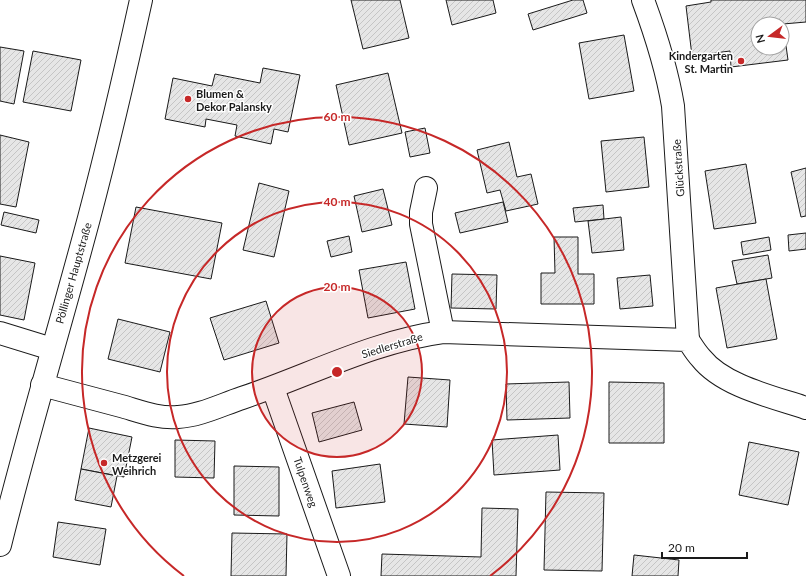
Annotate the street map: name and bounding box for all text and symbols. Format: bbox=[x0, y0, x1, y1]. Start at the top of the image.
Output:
north arrow bbox=[750, 16, 790, 56]
text: N bbox=[752, 33, 767, 44]
place label: Kindergarten St. Martin bbox=[669, 49, 733, 75]
marker: Kindergarten St. Martin bbox=[736, 56, 746, 66]
place label: Blumen & Dekor Palansky bbox=[196, 87, 272, 113]
marker: Blumen & Dekor Palansky bbox=[183, 94, 193, 104]
text: 60 m bbox=[324, 109, 350, 124]
street label: Glückstraße bbox=[669, 139, 687, 197]
text: 40 m bbox=[324, 194, 350, 209]
street label: Pöllinger Hauptstraße bbox=[52, 221, 94, 325]
text: 20 m bbox=[324, 279, 350, 294]
street label: Siedlerstraße bbox=[360, 329, 424, 360]
centre of rings bbox=[330, 365, 344, 379]
place label: Metzgerei Weihrich bbox=[112, 451, 162, 477]
street label: Tulpenweg bbox=[291, 455, 321, 509]
marker: Metzgerei Weihrich bbox=[99, 458, 109, 468]
scale bar bbox=[662, 534, 747, 560]
text: 20 m bbox=[668, 540, 695, 555]

